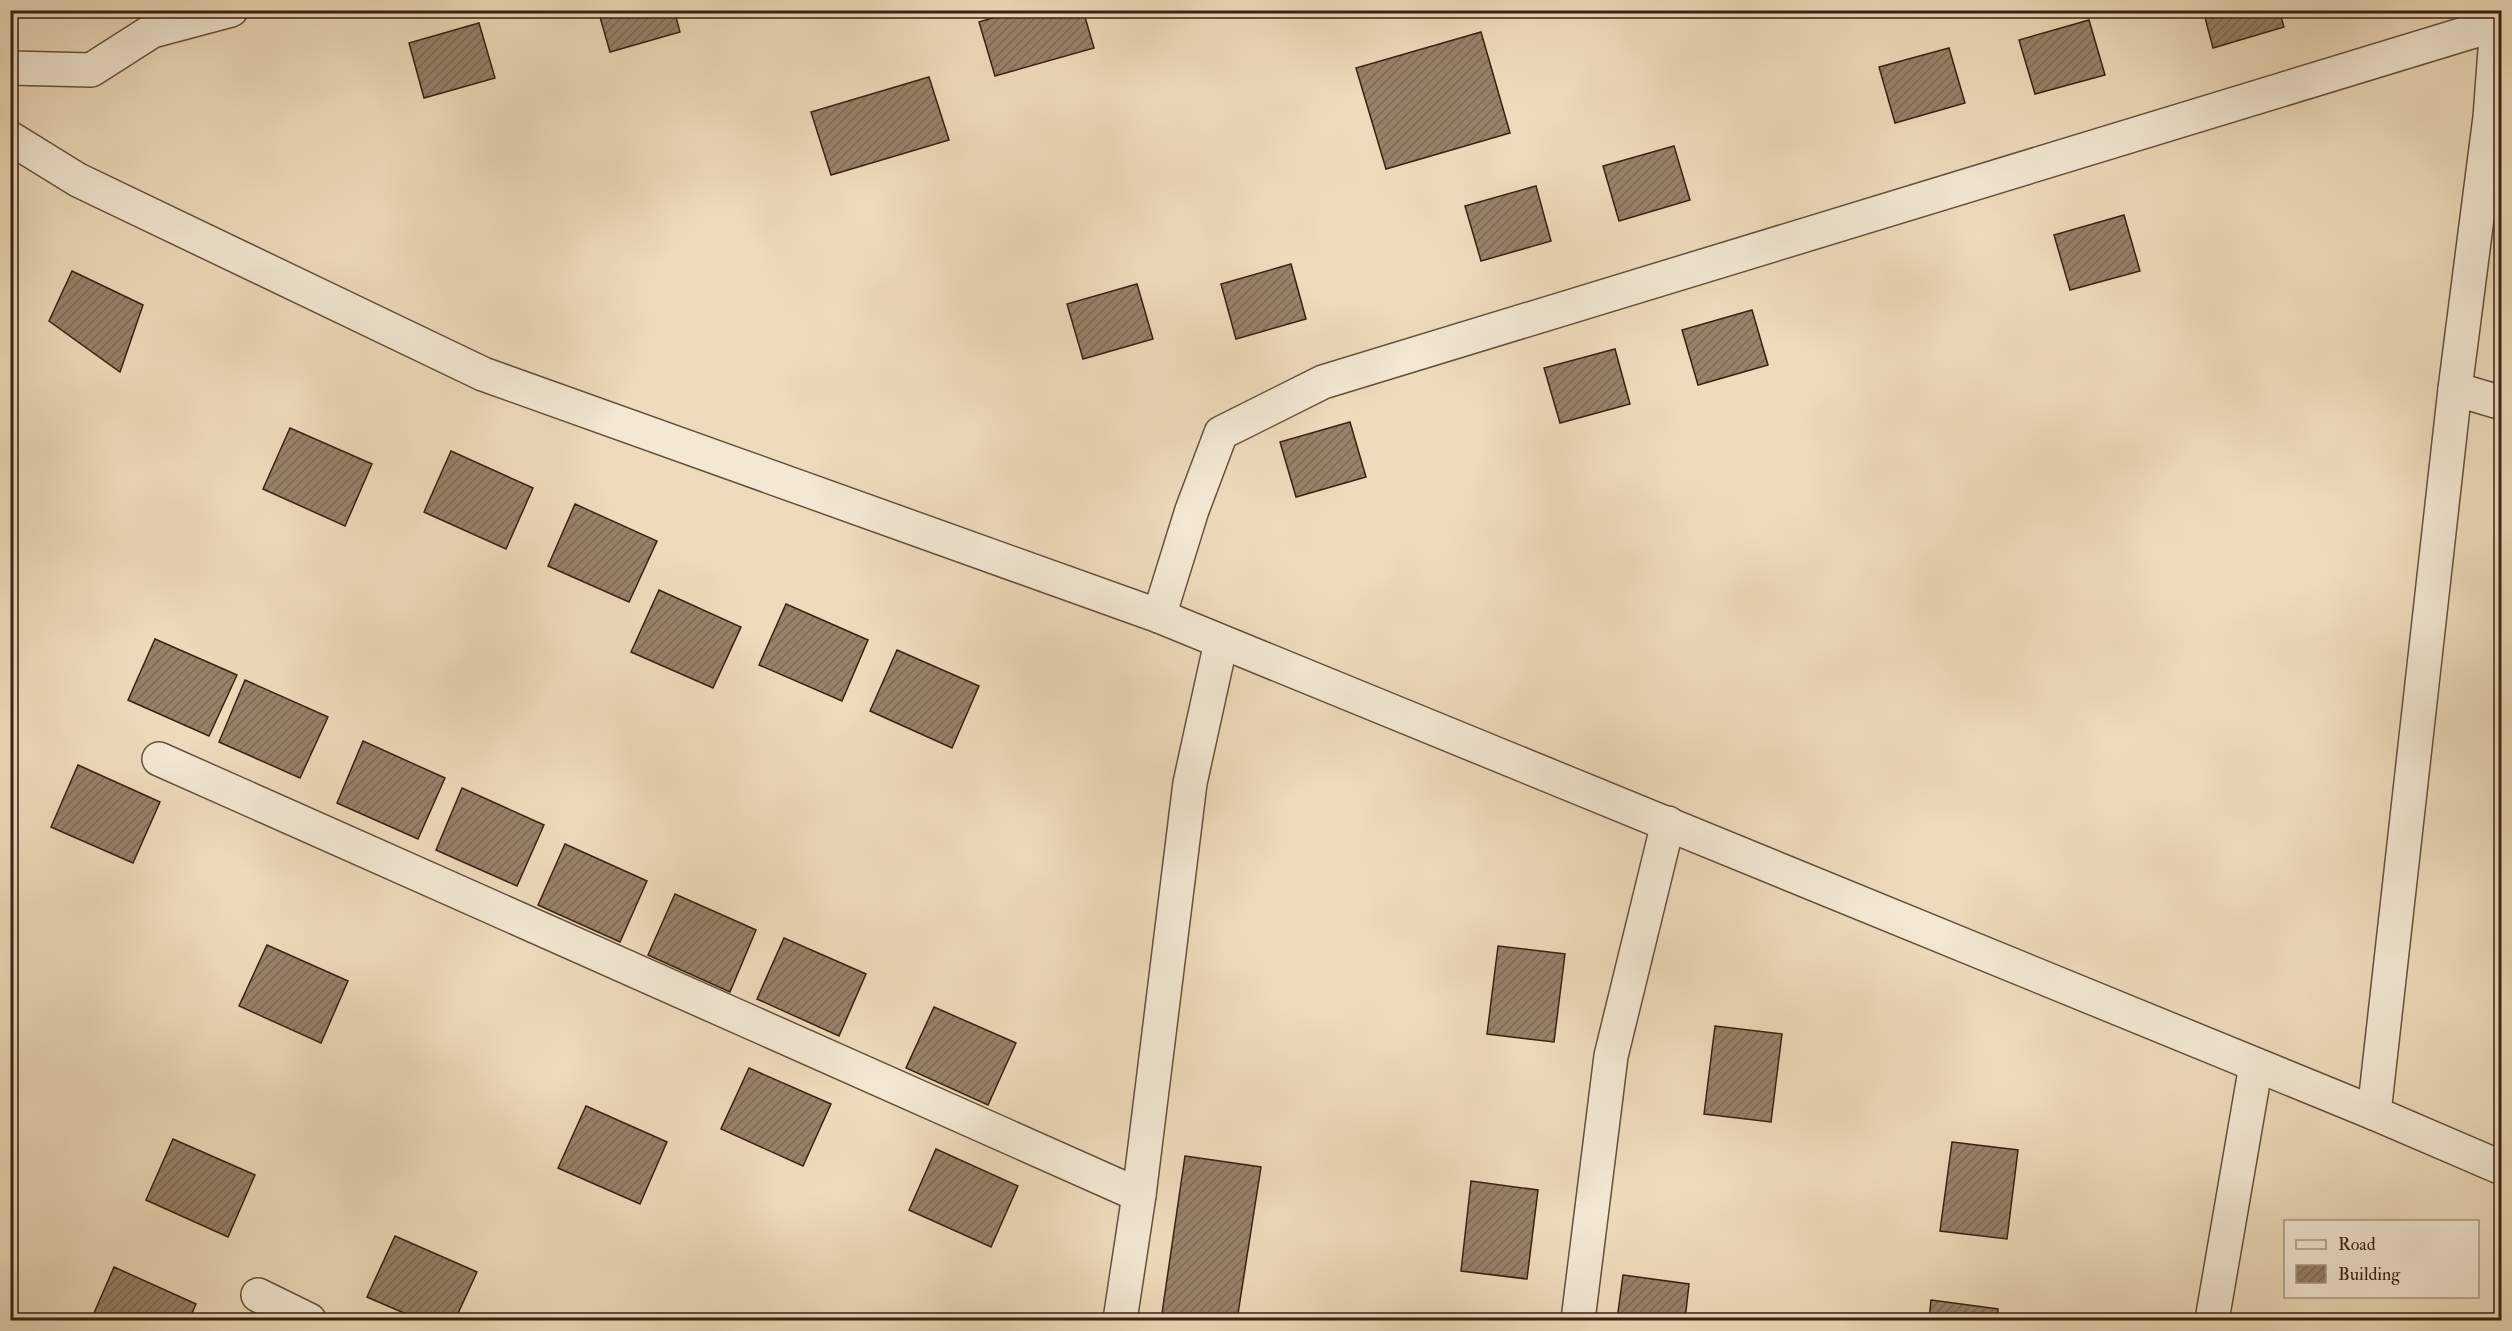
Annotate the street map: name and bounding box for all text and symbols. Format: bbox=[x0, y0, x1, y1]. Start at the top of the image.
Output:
legend bbox=[2284, 1220, 2479, 1298]
text: Road bbox=[2338, 1233, 2376, 1256]
text: Building bbox=[2338, 1263, 2401, 1286]

